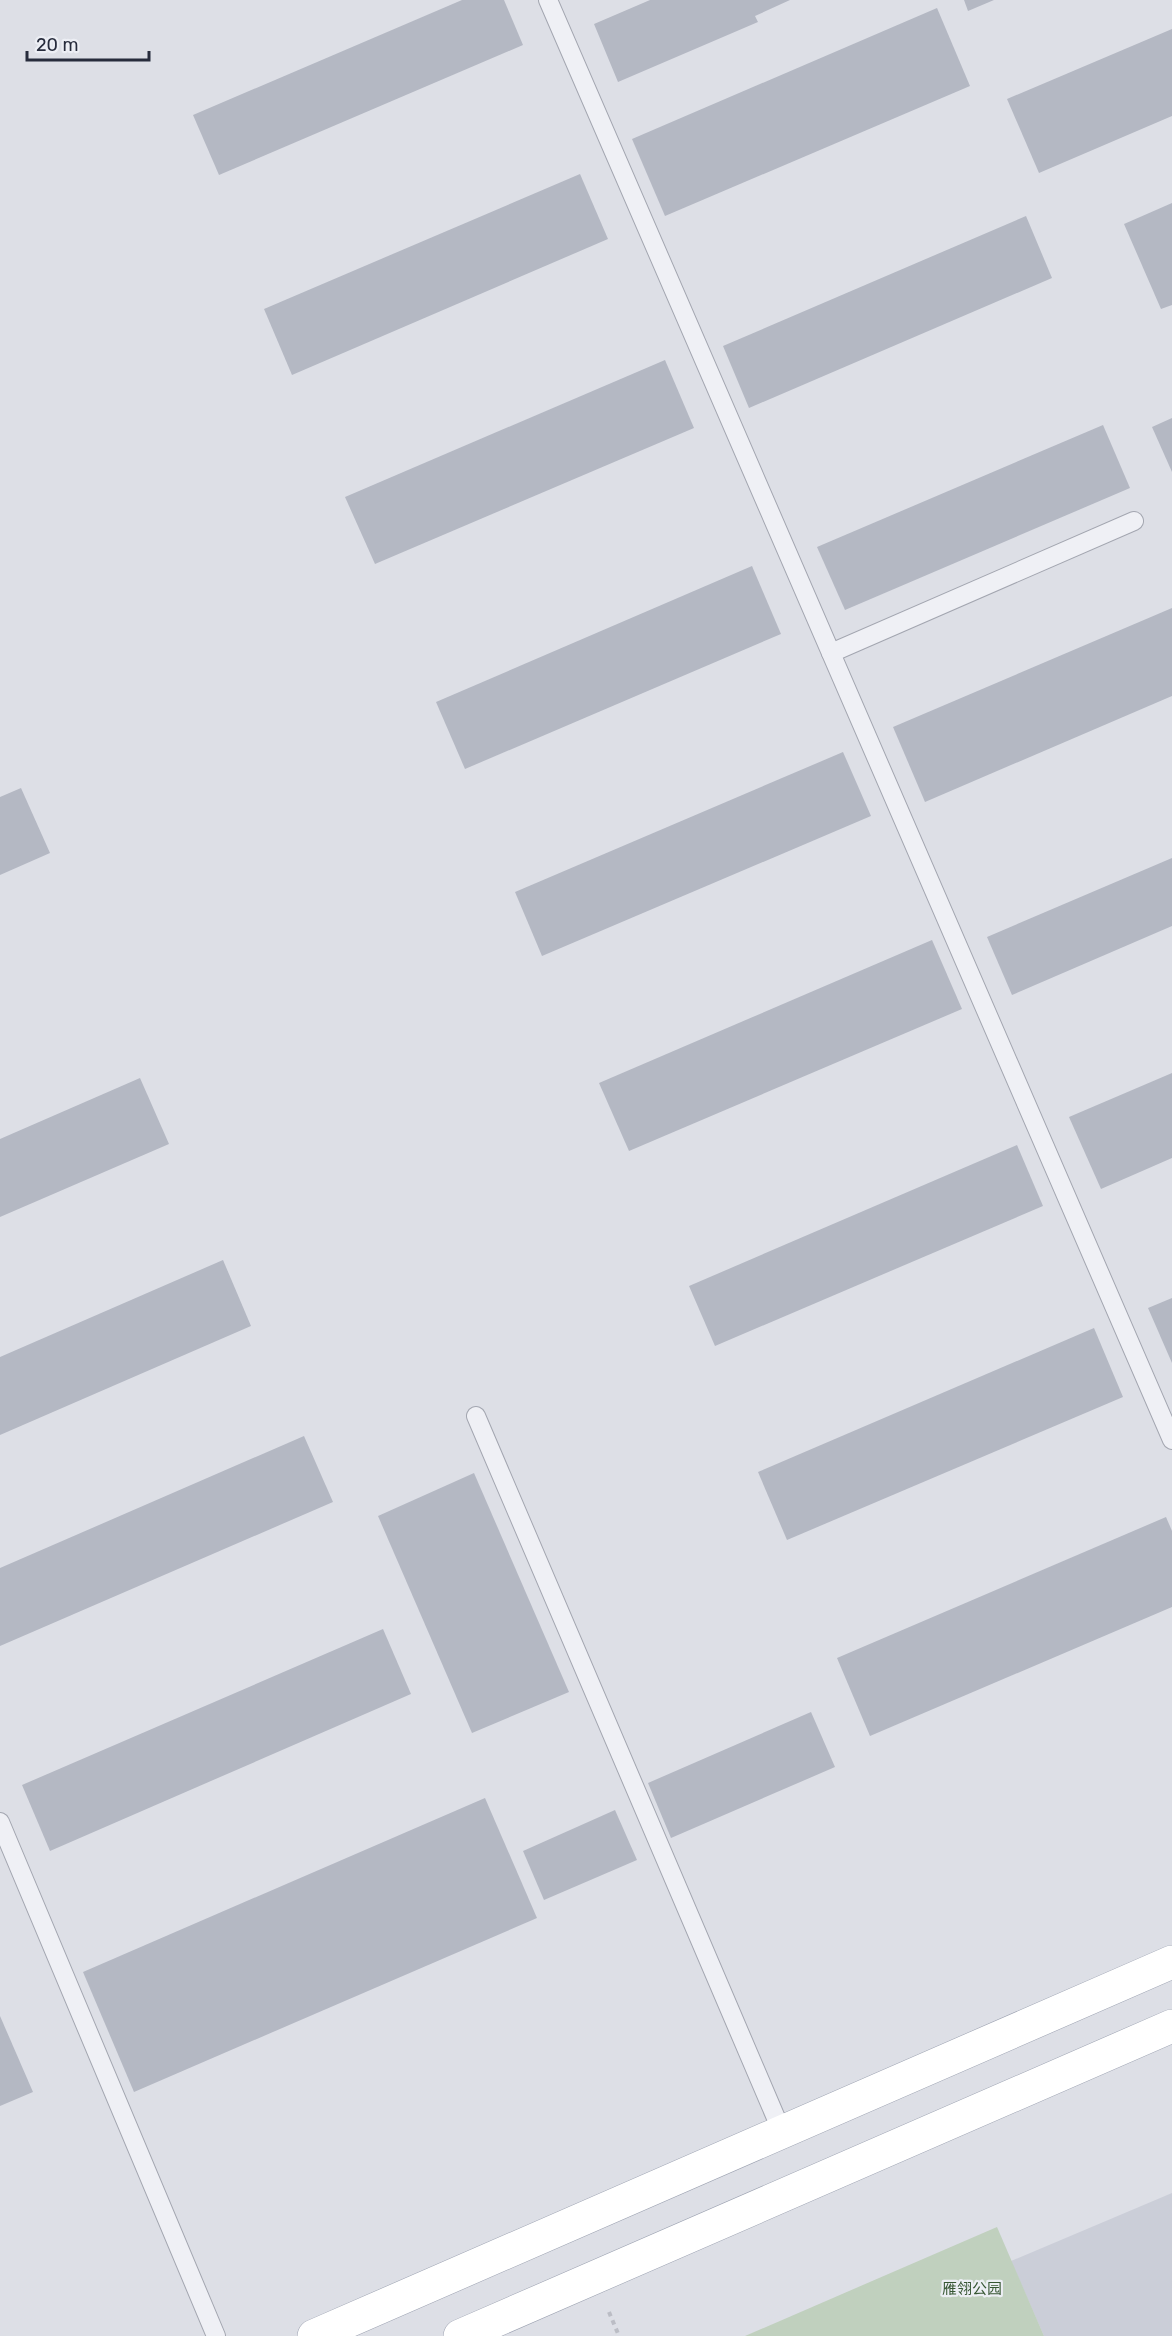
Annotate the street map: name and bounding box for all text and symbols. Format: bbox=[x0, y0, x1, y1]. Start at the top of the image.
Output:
scale bar bbox=[27, 24, 148, 62]
text: 20 m bbox=[36, 34, 78, 56]
park label: 雁翎公园 bbox=[942, 2280, 1002, 2298]

